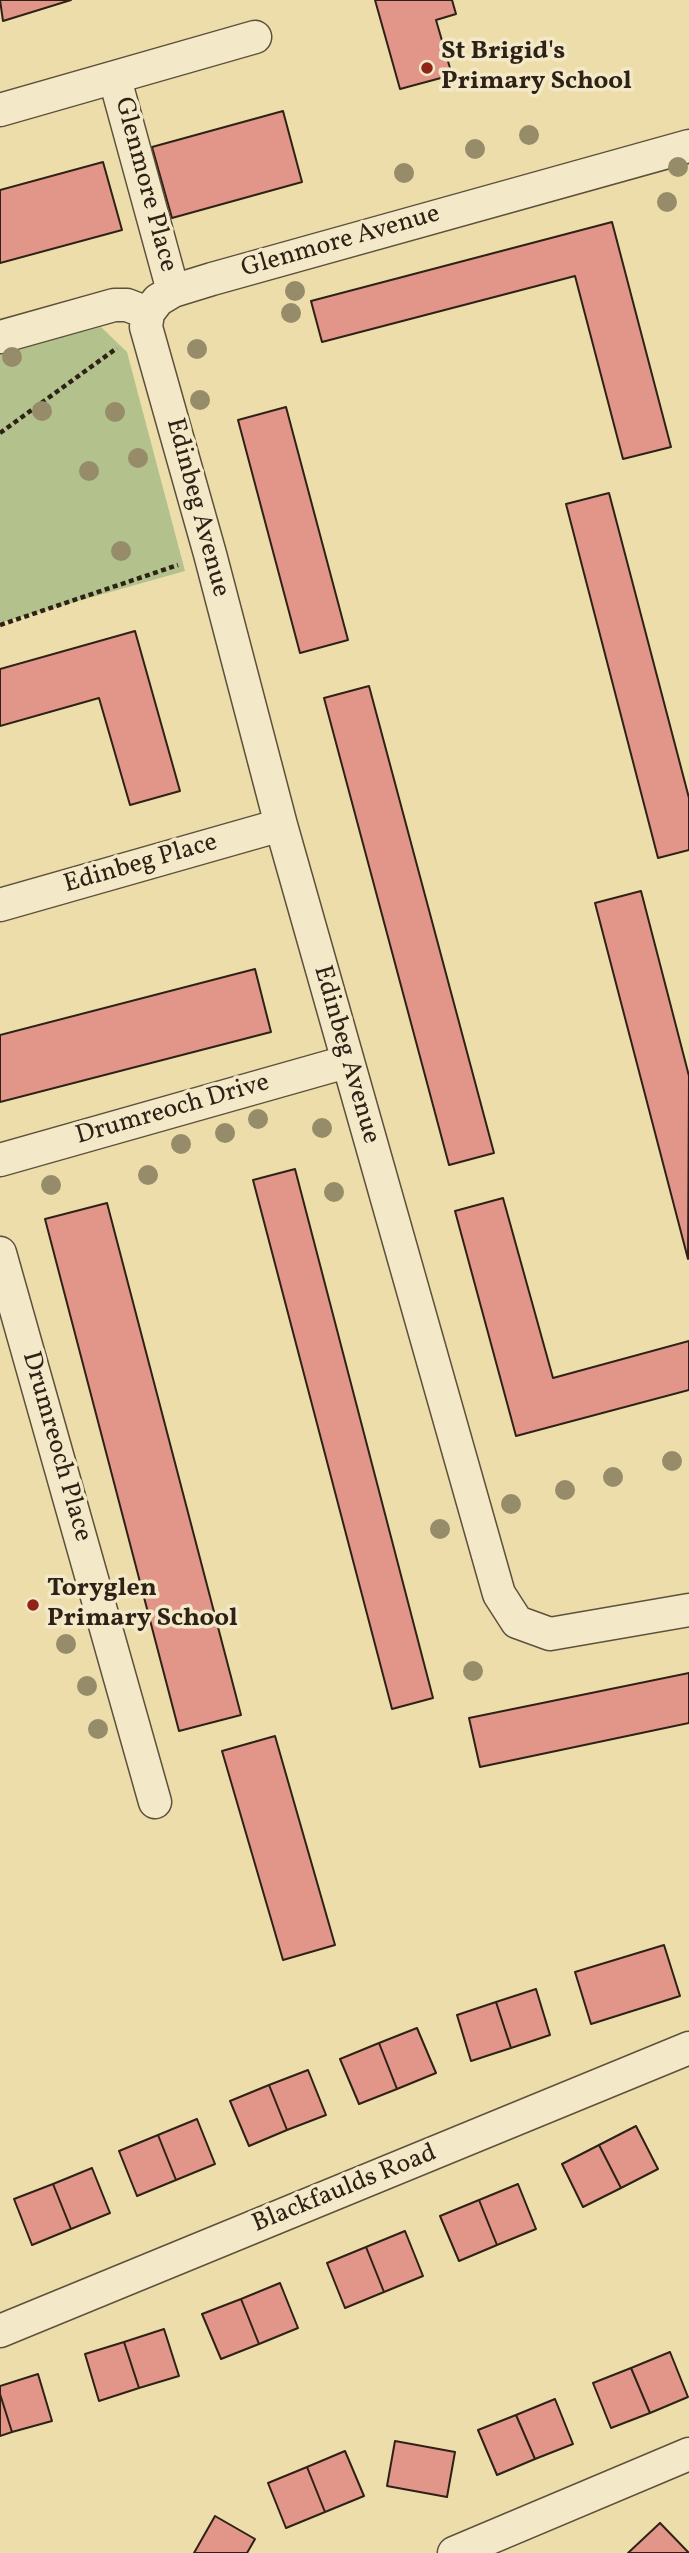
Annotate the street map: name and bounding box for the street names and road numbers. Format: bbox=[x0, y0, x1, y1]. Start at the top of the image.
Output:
street label: Glenmore Place bbox=[106, 94, 182, 276]
street label: Glenmore Avenue bbox=[238, 200, 444, 286]
street label: Edinbeg Avenue bbox=[157, 415, 235, 601]
street label: Edinbeg Place bbox=[61, 828, 221, 902]
street label: Edinbeg Avenue bbox=[305, 962, 385, 1148]
street label: Drumreoch Drive bbox=[73, 1068, 273, 1154]
street label: Drumreoch Place bbox=[13, 1348, 97, 1546]
street label: Blackfaulds Road bbox=[248, 2139, 442, 2241]

